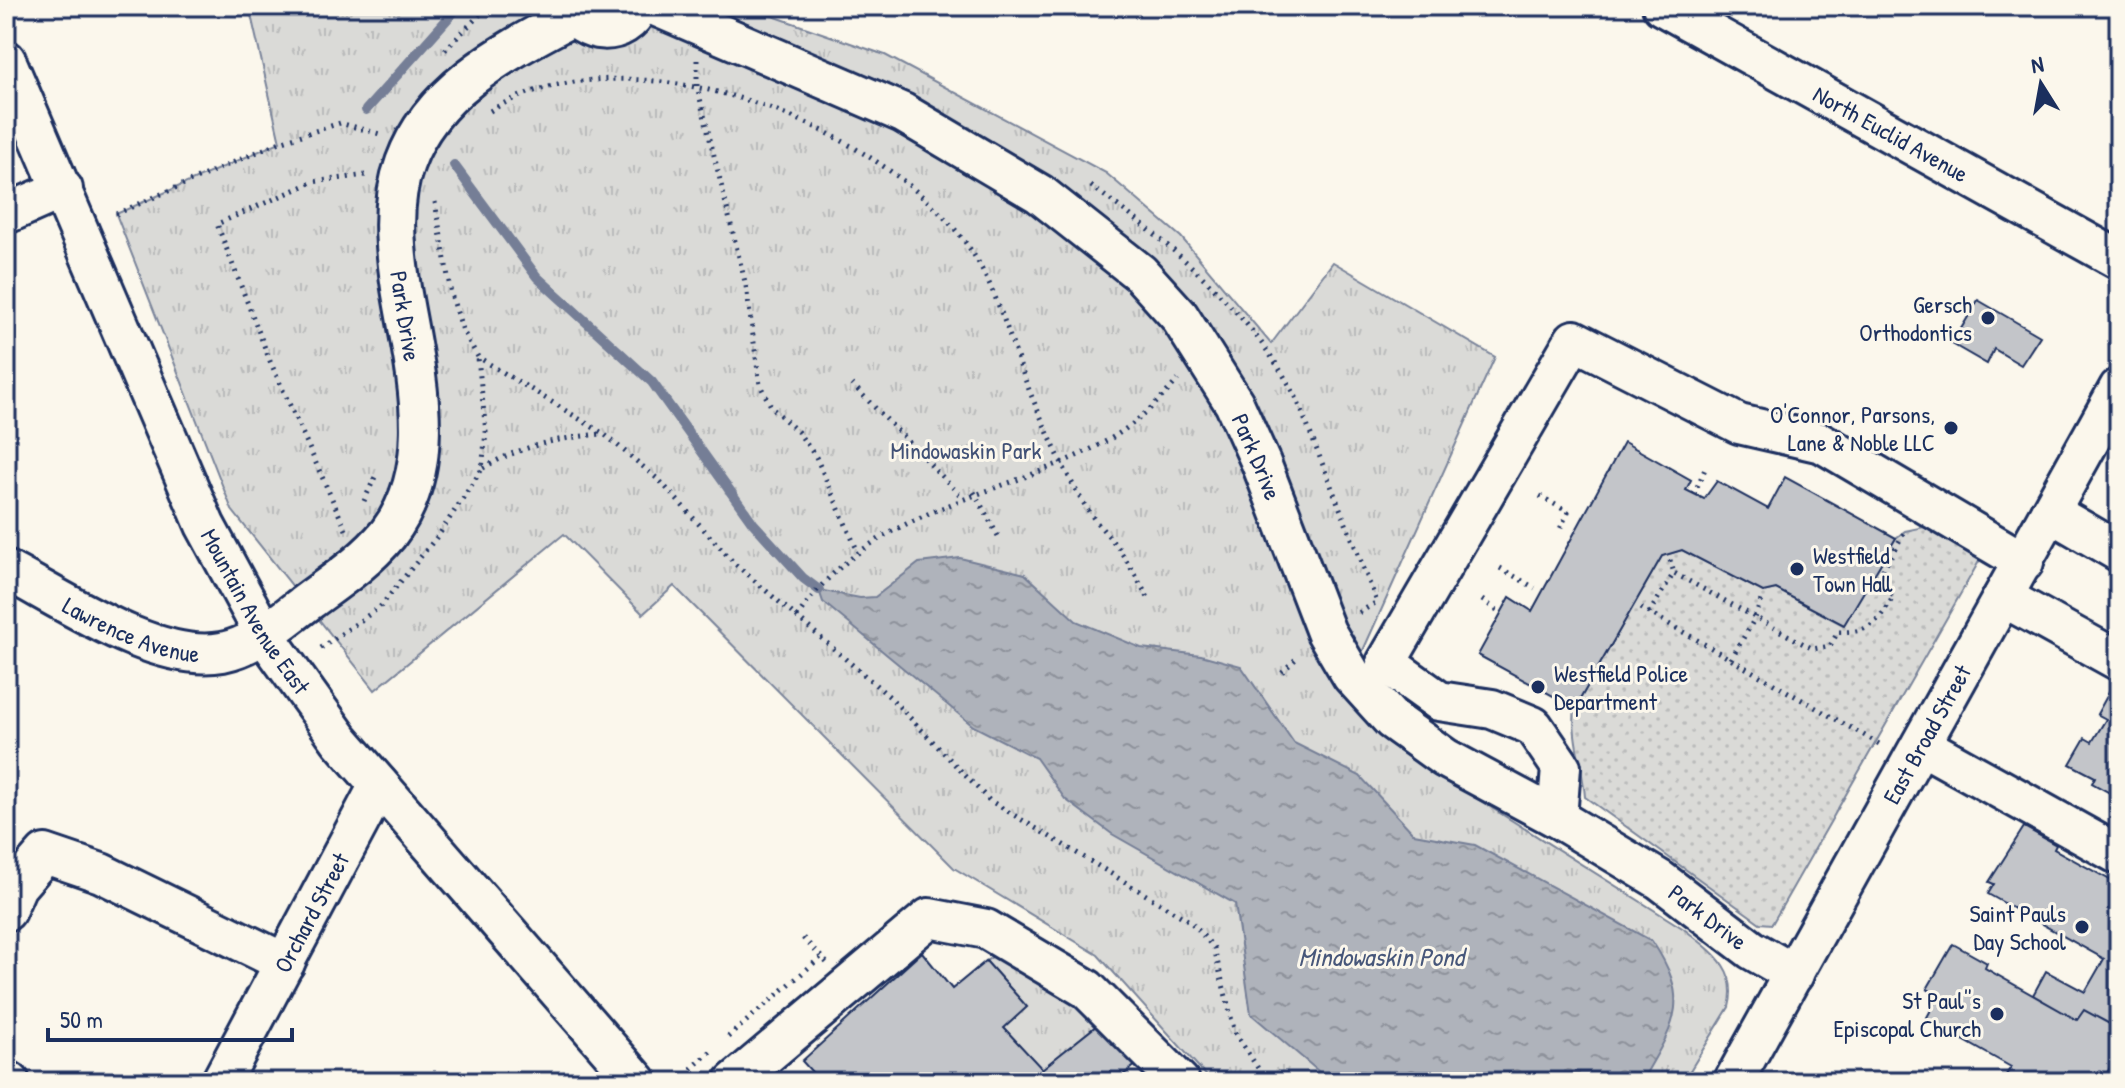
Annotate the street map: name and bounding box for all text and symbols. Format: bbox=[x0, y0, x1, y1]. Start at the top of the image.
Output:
north arrow bbox=[2001, 44, 2081, 124]
text: N bbox=[2029, 48, 2046, 80]
street label: North Euclid Avenue bbox=[1808, 77, 1975, 189]
street label: Park Drive bbox=[383, 269, 429, 364]
place label: Gersch Orthodontics bbox=[1859, 288, 1972, 348]
marker: Gersch Orthodontics bbox=[1979, 309, 1997, 327]
place label: O'Connor, Parsons, Lane & Noble LLC bbox=[1770, 398, 1935, 458]
street label: Park Drive bbox=[1225, 408, 1290, 505]
marker: O'Connor, Parsons, Lane & Noble LLC bbox=[1942, 419, 1960, 437]
park label: Mindowaskin Park bbox=[890, 434, 1042, 466]
street label: Mountain Avenue East bbox=[194, 523, 318, 701]
place label: Westfield Town Hall bbox=[1813, 539, 1893, 599]
marker: Westfield Town Hall bbox=[1788, 560, 1806, 578]
street label: Lawrence Avenue bbox=[57, 589, 201, 669]
place label: Westfield Police Department bbox=[1554, 657, 1689, 717]
street label: East Broad Street bbox=[1875, 658, 1978, 809]
marker: Westfield Police Department bbox=[1529, 678, 1547, 696]
street label: Orchard Street bbox=[266, 846, 357, 978]
street label: Park Drive bbox=[1662, 876, 1754, 957]
place label: Saint Pauls Day School bbox=[1969, 897, 2067, 957]
marker: Saint Pauls Day School bbox=[2073, 918, 2091, 936]
water label: Mindowaskin Pond bbox=[1298, 939, 1467, 974]
place label: St Paul''s Episcopal Church bbox=[1833, 984, 1981, 1044]
scale bar bbox=[48, 992, 292, 1042]
text: 50 m bbox=[60, 1003, 103, 1035]
marker: St Paul''s Episcopal Church bbox=[1988, 1005, 2006, 1023]

